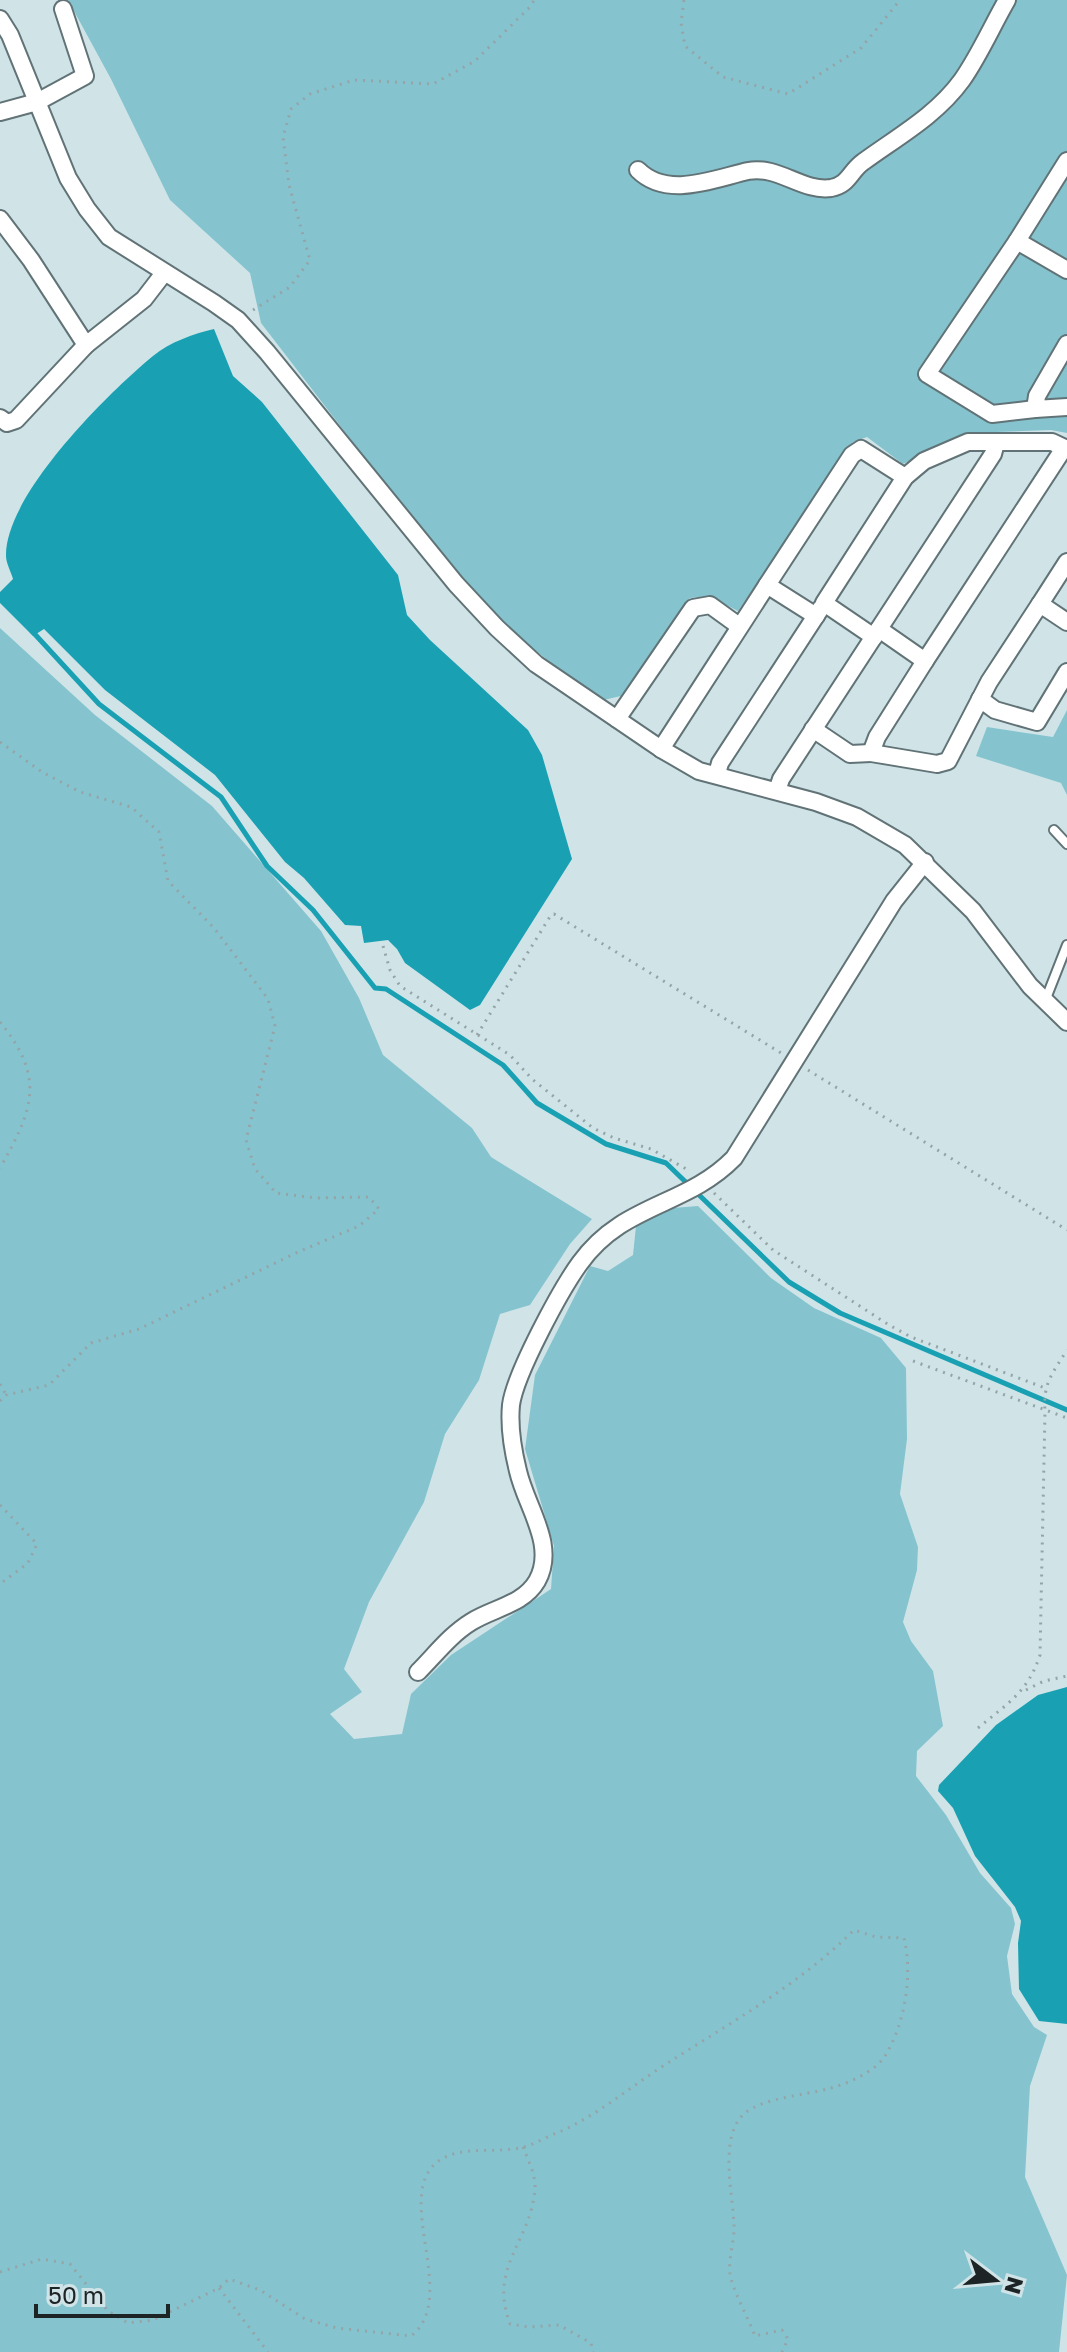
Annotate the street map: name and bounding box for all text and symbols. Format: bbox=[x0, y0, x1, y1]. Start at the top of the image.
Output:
north arrow bbox=[955, 2240, 1035, 2320]
scale bar bbox=[36, 2268, 168, 2318]
text: N bbox=[999, 2274, 1030, 2297]
text: 50 m bbox=[48, 2280, 104, 2309]

